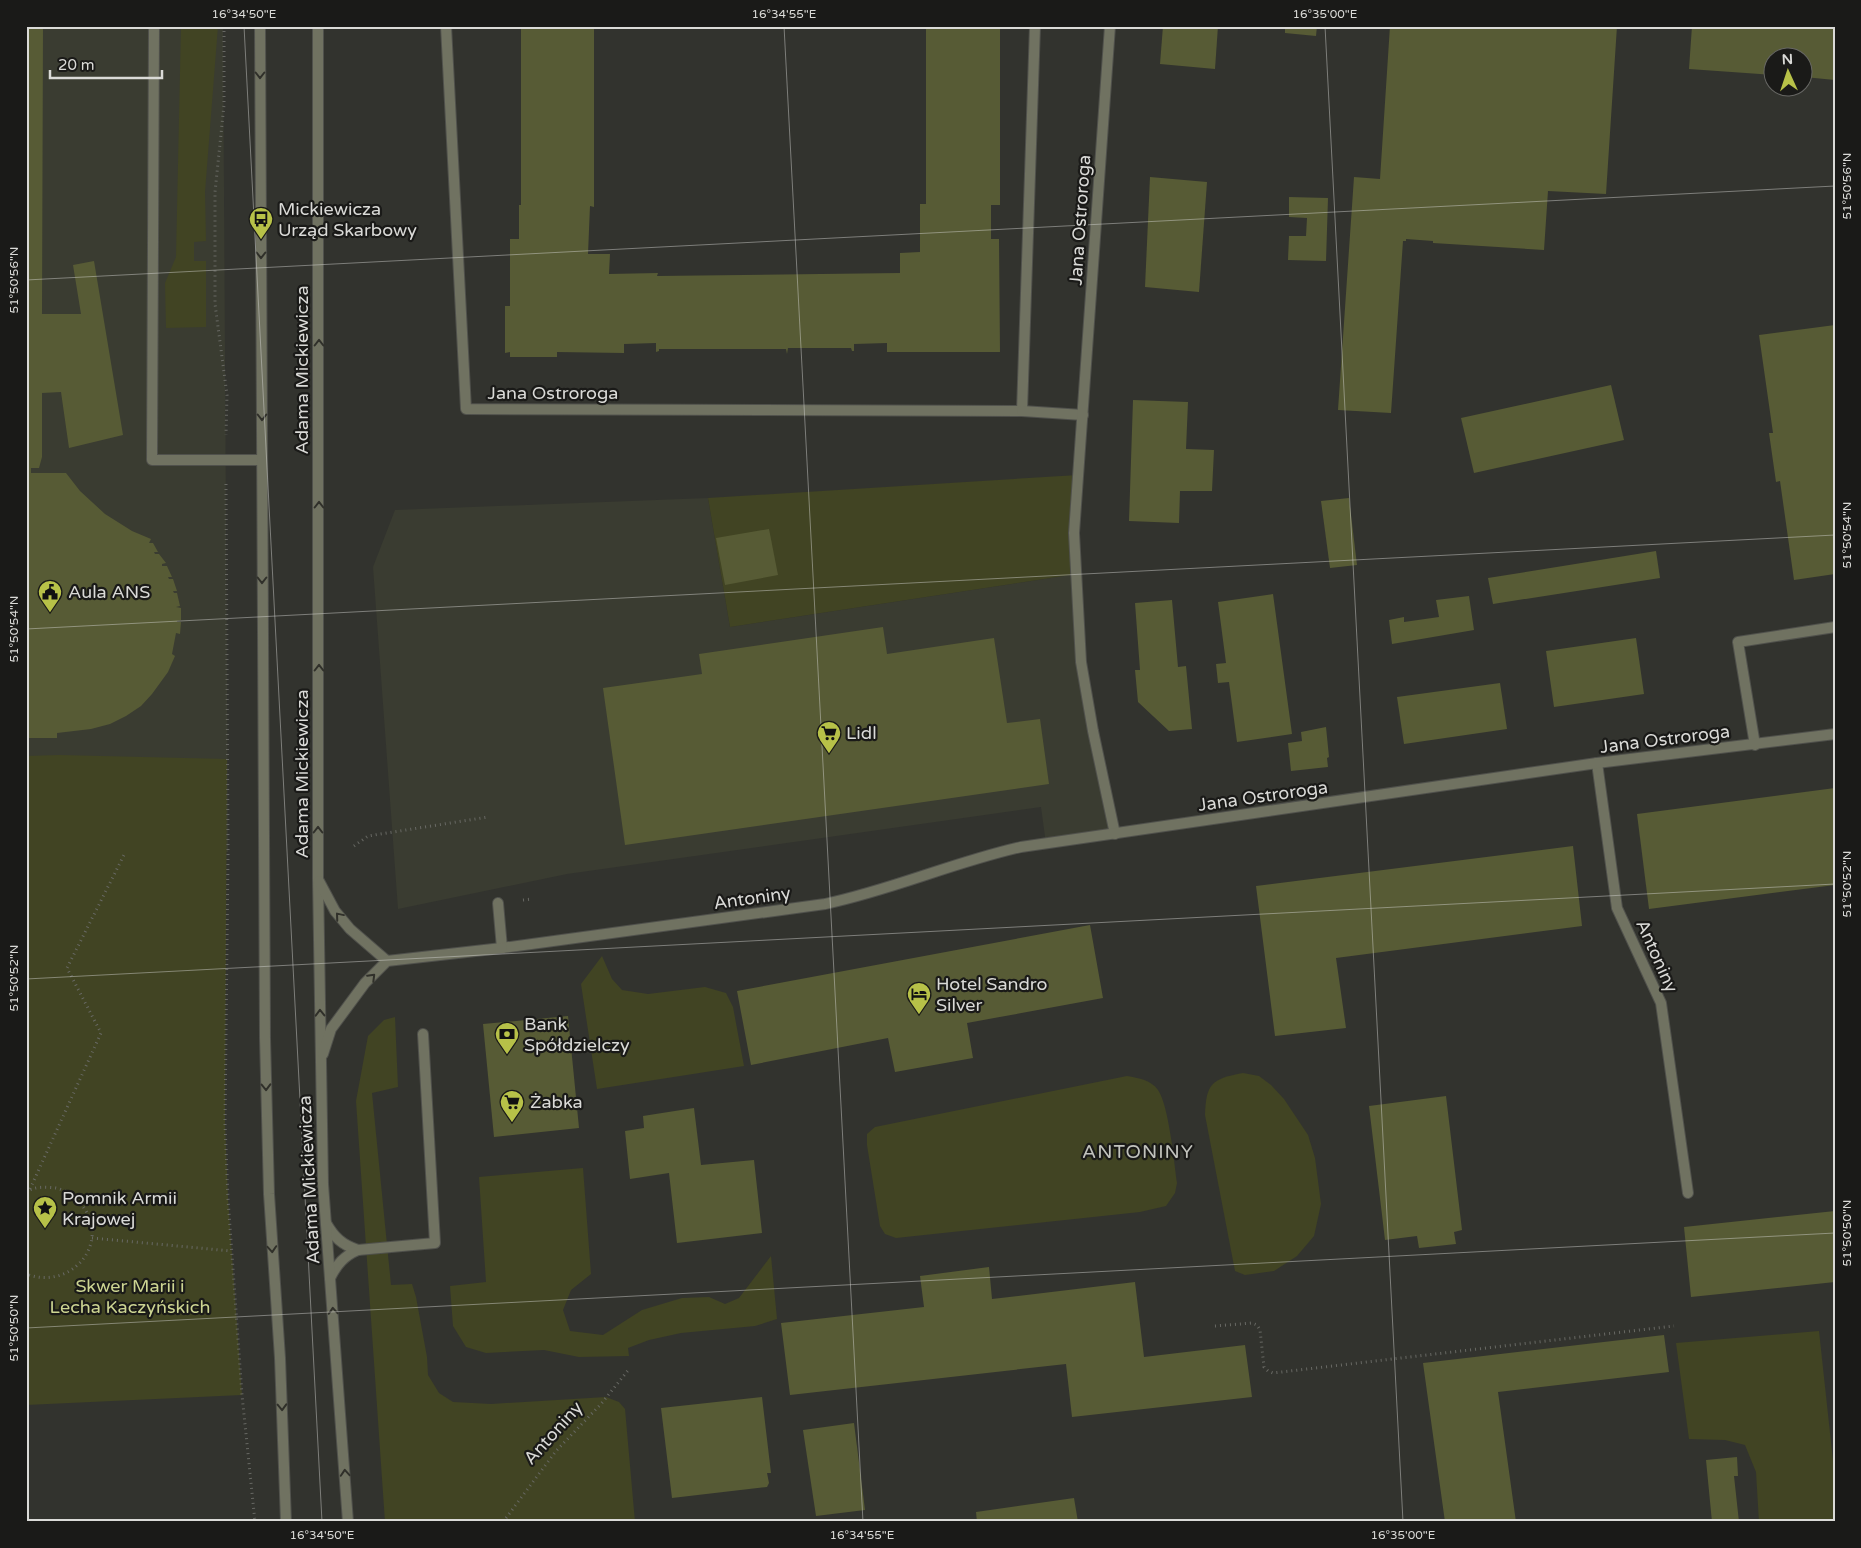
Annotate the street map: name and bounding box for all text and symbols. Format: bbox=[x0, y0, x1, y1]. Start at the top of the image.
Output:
text: 16°34'50"E bbox=[212, 7, 277, 21]
text: 16°34'55"E bbox=[752, 7, 817, 21]
text: 16°35'00"E bbox=[1293, 7, 1358, 21]
scale bar bbox=[50, 48, 162, 80]
north arrow bbox=[1764, 48, 1814, 98]
text: N bbox=[1781, 51, 1793, 68]
text: 20 m bbox=[58, 56, 95, 74]
one-way arrow bbox=[255, 72, 265, 79]
text: 51°50'56"N bbox=[1840, 153, 1854, 220]
street label: Jana Ostroroga bbox=[1064, 154, 1096, 286]
place label: Mickiewicza Urząd Skarbowy bbox=[278, 198, 417, 241]
bus stop icon: Mickiewicza Urząd Skarbowy bbox=[248, 206, 274, 240]
text: 51°50'56"N bbox=[7, 247, 21, 314]
one-way arrow bbox=[256, 252, 266, 259]
street label: Adama Mickiewicza bbox=[291, 285, 313, 455]
one-way arrow bbox=[314, 338, 324, 346]
street label: Jana Ostroroga bbox=[488, 382, 618, 404]
one-way arrow bbox=[257, 414, 267, 422]
one-way arrow bbox=[314, 501, 324, 508]
text: 51°50'54"N bbox=[1840, 502, 1854, 569]
one-way arrow bbox=[257, 576, 267, 584]
public building icon: Aula ANS bbox=[37, 579, 63, 613]
place label: Aula ANS bbox=[68, 581, 150, 603]
text: 51°50'54"N bbox=[7, 596, 21, 663]
one-way arrow bbox=[313, 663, 324, 671]
street label: Adama Mickiewicza bbox=[291, 689, 313, 859]
supermarket icon: Lidl bbox=[816, 720, 842, 754]
street label: Jana Ostroroga bbox=[1599, 720, 1731, 758]
place label: Lidl bbox=[846, 722, 877, 744]
street label: Jana Ostroroga bbox=[1197, 776, 1329, 816]
one-way arrow bbox=[313, 826, 323, 834]
text: 51°50'52"N bbox=[1840, 851, 1854, 918]
street label: Antoniny bbox=[712, 882, 792, 914]
one-way arrow bbox=[336, 912, 345, 921]
street label: Antoniny bbox=[1631, 916, 1683, 996]
text: 51°50'52"N bbox=[7, 945, 21, 1012]
one-way arrow bbox=[366, 973, 375, 982]
place label: Hotel Sandro Silver bbox=[936, 973, 1047, 1016]
hotel icon: Hotel Sandro Silver bbox=[906, 981, 932, 1015]
one-way arrow bbox=[315, 1009, 325, 1017]
place label: Bank Spółdzielczy bbox=[524, 1013, 630, 1056]
bank icon: Bank Spółdzielczy bbox=[494, 1021, 520, 1055]
one-way arrow bbox=[261, 1084, 271, 1091]
supermarket icon: Żabka bbox=[499, 1089, 525, 1123]
place label: Żabka bbox=[530, 1091, 583, 1113]
street label: Adama Mickiewicza bbox=[294, 1095, 324, 1265]
district label: ANTONINY bbox=[1082, 1141, 1194, 1163]
place label: Pomnik Armii Krajowej bbox=[62, 1187, 177, 1230]
place icon: Pomnik Armii Krajowej bbox=[32, 1195, 58, 1229]
text: 51°50'50"N bbox=[1840, 1200, 1854, 1267]
one-way arrow bbox=[267, 1246, 278, 1254]
park label: Skwer Marii i Lecha Kaczyńskich bbox=[50, 1275, 210, 1318]
text: 51°50'50"N bbox=[7, 1295, 21, 1362]
one-way arrow bbox=[328, 1307, 339, 1315]
street label: Antoniny bbox=[519, 1397, 587, 1469]
one-way arrow bbox=[276, 1403, 287, 1411]
one-way arrow bbox=[339, 1469, 350, 1477]
text: 16°34'50"E bbox=[290, 1528, 355, 1542]
text: 16°34'55"E bbox=[830, 1528, 895, 1542]
text: 16°35'00"E bbox=[1371, 1528, 1436, 1542]

